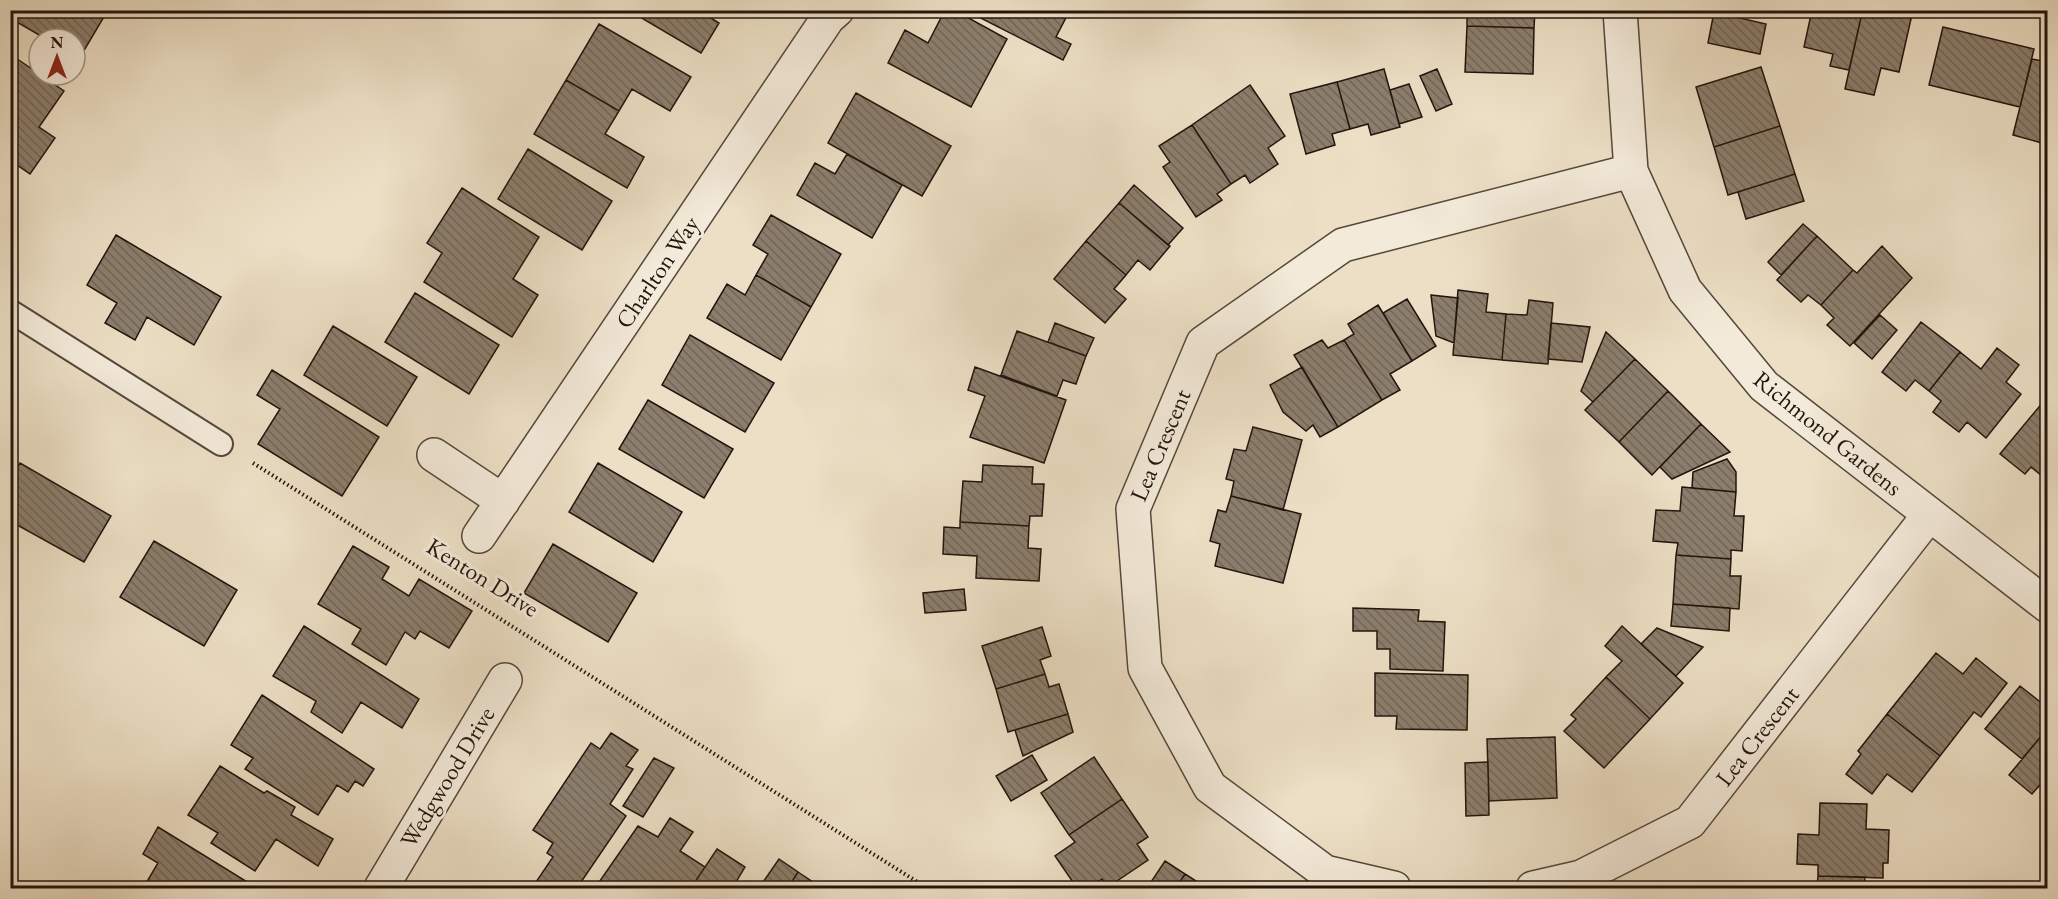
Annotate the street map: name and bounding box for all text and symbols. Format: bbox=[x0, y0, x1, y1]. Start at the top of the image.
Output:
north arrow bbox=[27, 27, 87, 87]
text: N bbox=[51, 32, 64, 53]
street label: Charlton Way bbox=[608, 209, 706, 334]
street label: Richmond Gardens bbox=[1747, 364, 1909, 502]
street label: Lea Crescent bbox=[1123, 384, 1198, 506]
street label: Kenton Drive bbox=[421, 530, 545, 624]
street label: Lea Crescent bbox=[1708, 679, 1806, 792]
street label: Wedgwood Drive bbox=[393, 701, 501, 853]

